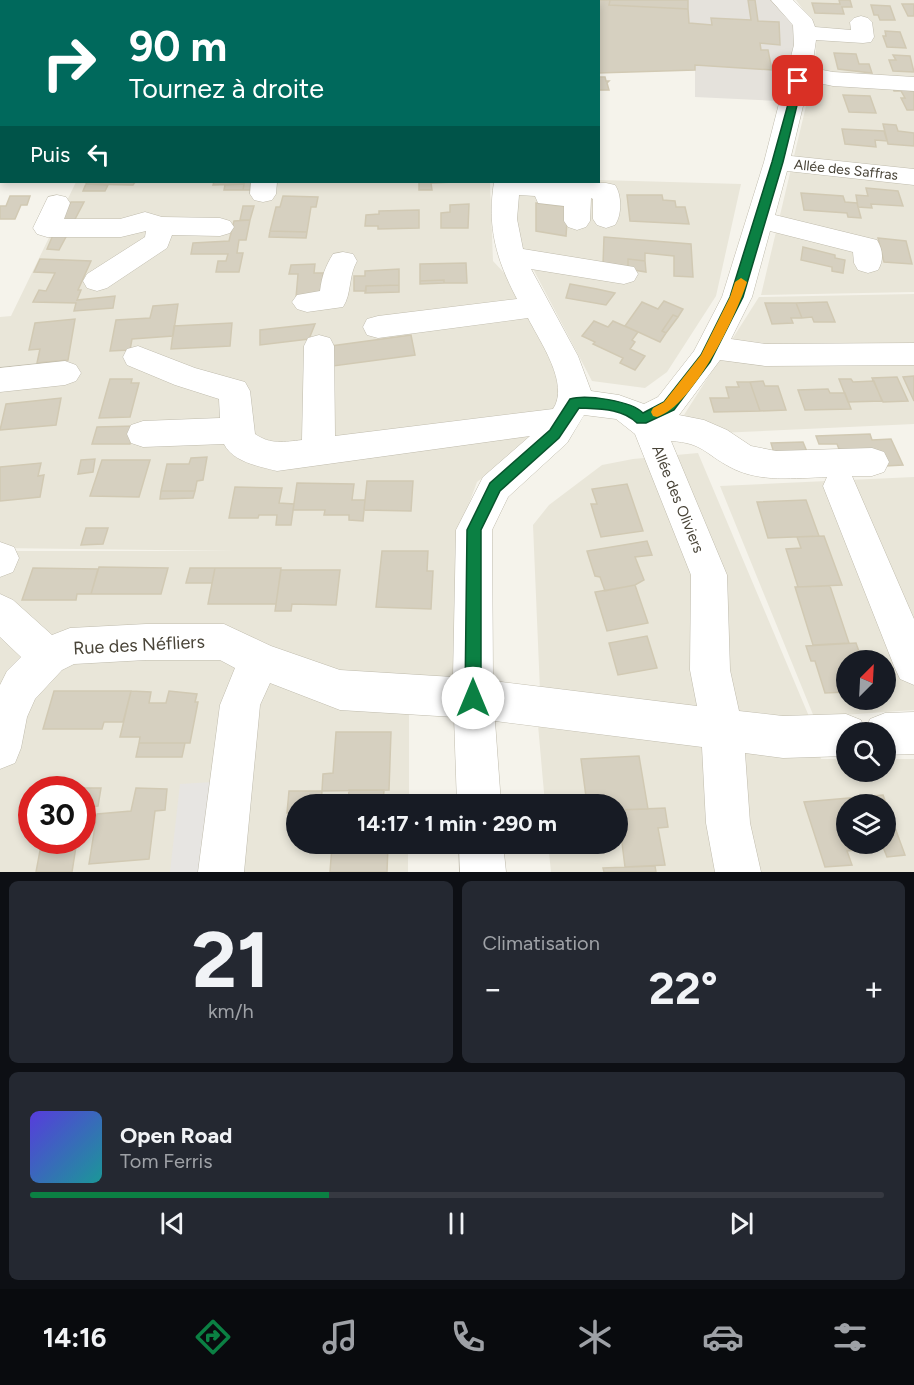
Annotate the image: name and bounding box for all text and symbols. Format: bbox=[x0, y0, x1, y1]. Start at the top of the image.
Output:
text: 90 m bbox=[129, 21, 227, 72]
icon: right bbox=[30, 24, 108, 102]
pin bbox=[772, 55, 823, 106]
icon: arrive bbox=[781, 64, 814, 97]
text: Tournez à droite bbox=[129, 72, 324, 105]
icon: left bbox=[82, 138, 115, 171]
text: Puis bbox=[30, 141, 70, 168]
street label: Allée des Saffras bbox=[793, 156, 899, 184]
street label: Allée des Oliviers bbox=[648, 443, 708, 555]
street label: Rue des Néfliers bbox=[73, 631, 205, 659]
north arrow bbox=[836, 650, 896, 710]
map controls bbox=[836, 650, 896, 854]
position arrow bbox=[441, 666, 505, 730]
button: search bbox=[836, 722, 896, 782]
speed limit sign: 30 bbox=[18, 776, 96, 854]
button: layers bbox=[836, 794, 896, 854]
text: 14:17 · 1 min · 290 m bbox=[357, 810, 557, 837]
text: 21 bbox=[192, 913, 270, 1007]
text: Climatisation bbox=[483, 931, 600, 955]
text: 22° bbox=[649, 961, 718, 1015]
text: − bbox=[483, 969, 503, 1008]
text: + bbox=[863, 969, 884, 1008]
text: km/h bbox=[208, 999, 254, 1023]
text: Open Road bbox=[120, 1122, 232, 1149]
text: Tom Ferris bbox=[120, 1149, 213, 1173]
icon: previous bbox=[156, 1207, 189, 1240]
icon: pause bbox=[440, 1207, 473, 1240]
icon: next bbox=[725, 1207, 758, 1240]
icon: directions bbox=[192, 1316, 234, 1358]
icon: music bbox=[319, 1316, 361, 1358]
icon: phone bbox=[447, 1316, 489, 1358]
icon: climate bbox=[574, 1316, 616, 1358]
icon: car bbox=[702, 1316, 744, 1358]
icon: filters bbox=[829, 1316, 871, 1358]
text: 14:16 bbox=[43, 1321, 106, 1354]

